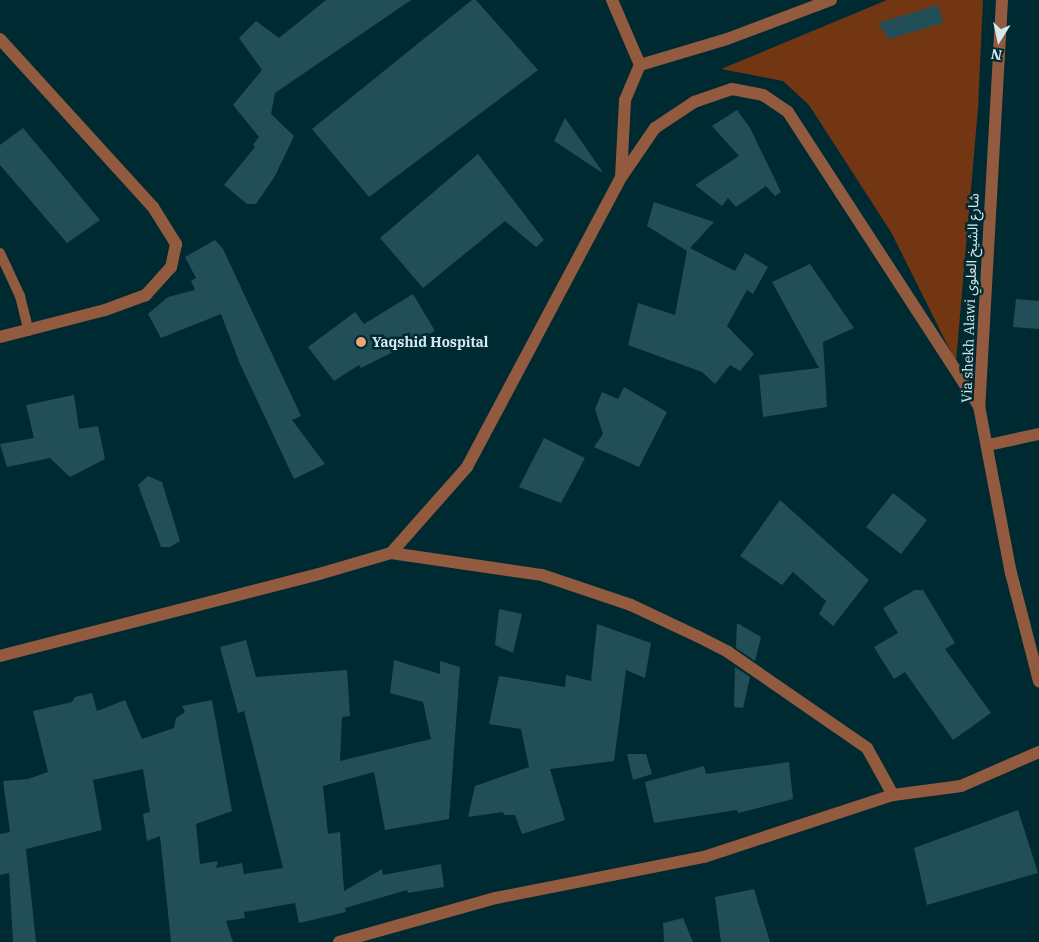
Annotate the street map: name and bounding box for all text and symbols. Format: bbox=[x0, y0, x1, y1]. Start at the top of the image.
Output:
north arrow bbox=[974, 15, 1024, 65]
text: N bbox=[989, 45, 1003, 65]
street label: Via shekh Alawi شارع الشيخ العلوي bbox=[958, 193, 982, 403]
place label: Yaqshid Hospital bbox=[372, 334, 488, 350]
marker: Yaqshid Hospital bbox=[354, 335, 368, 349]

